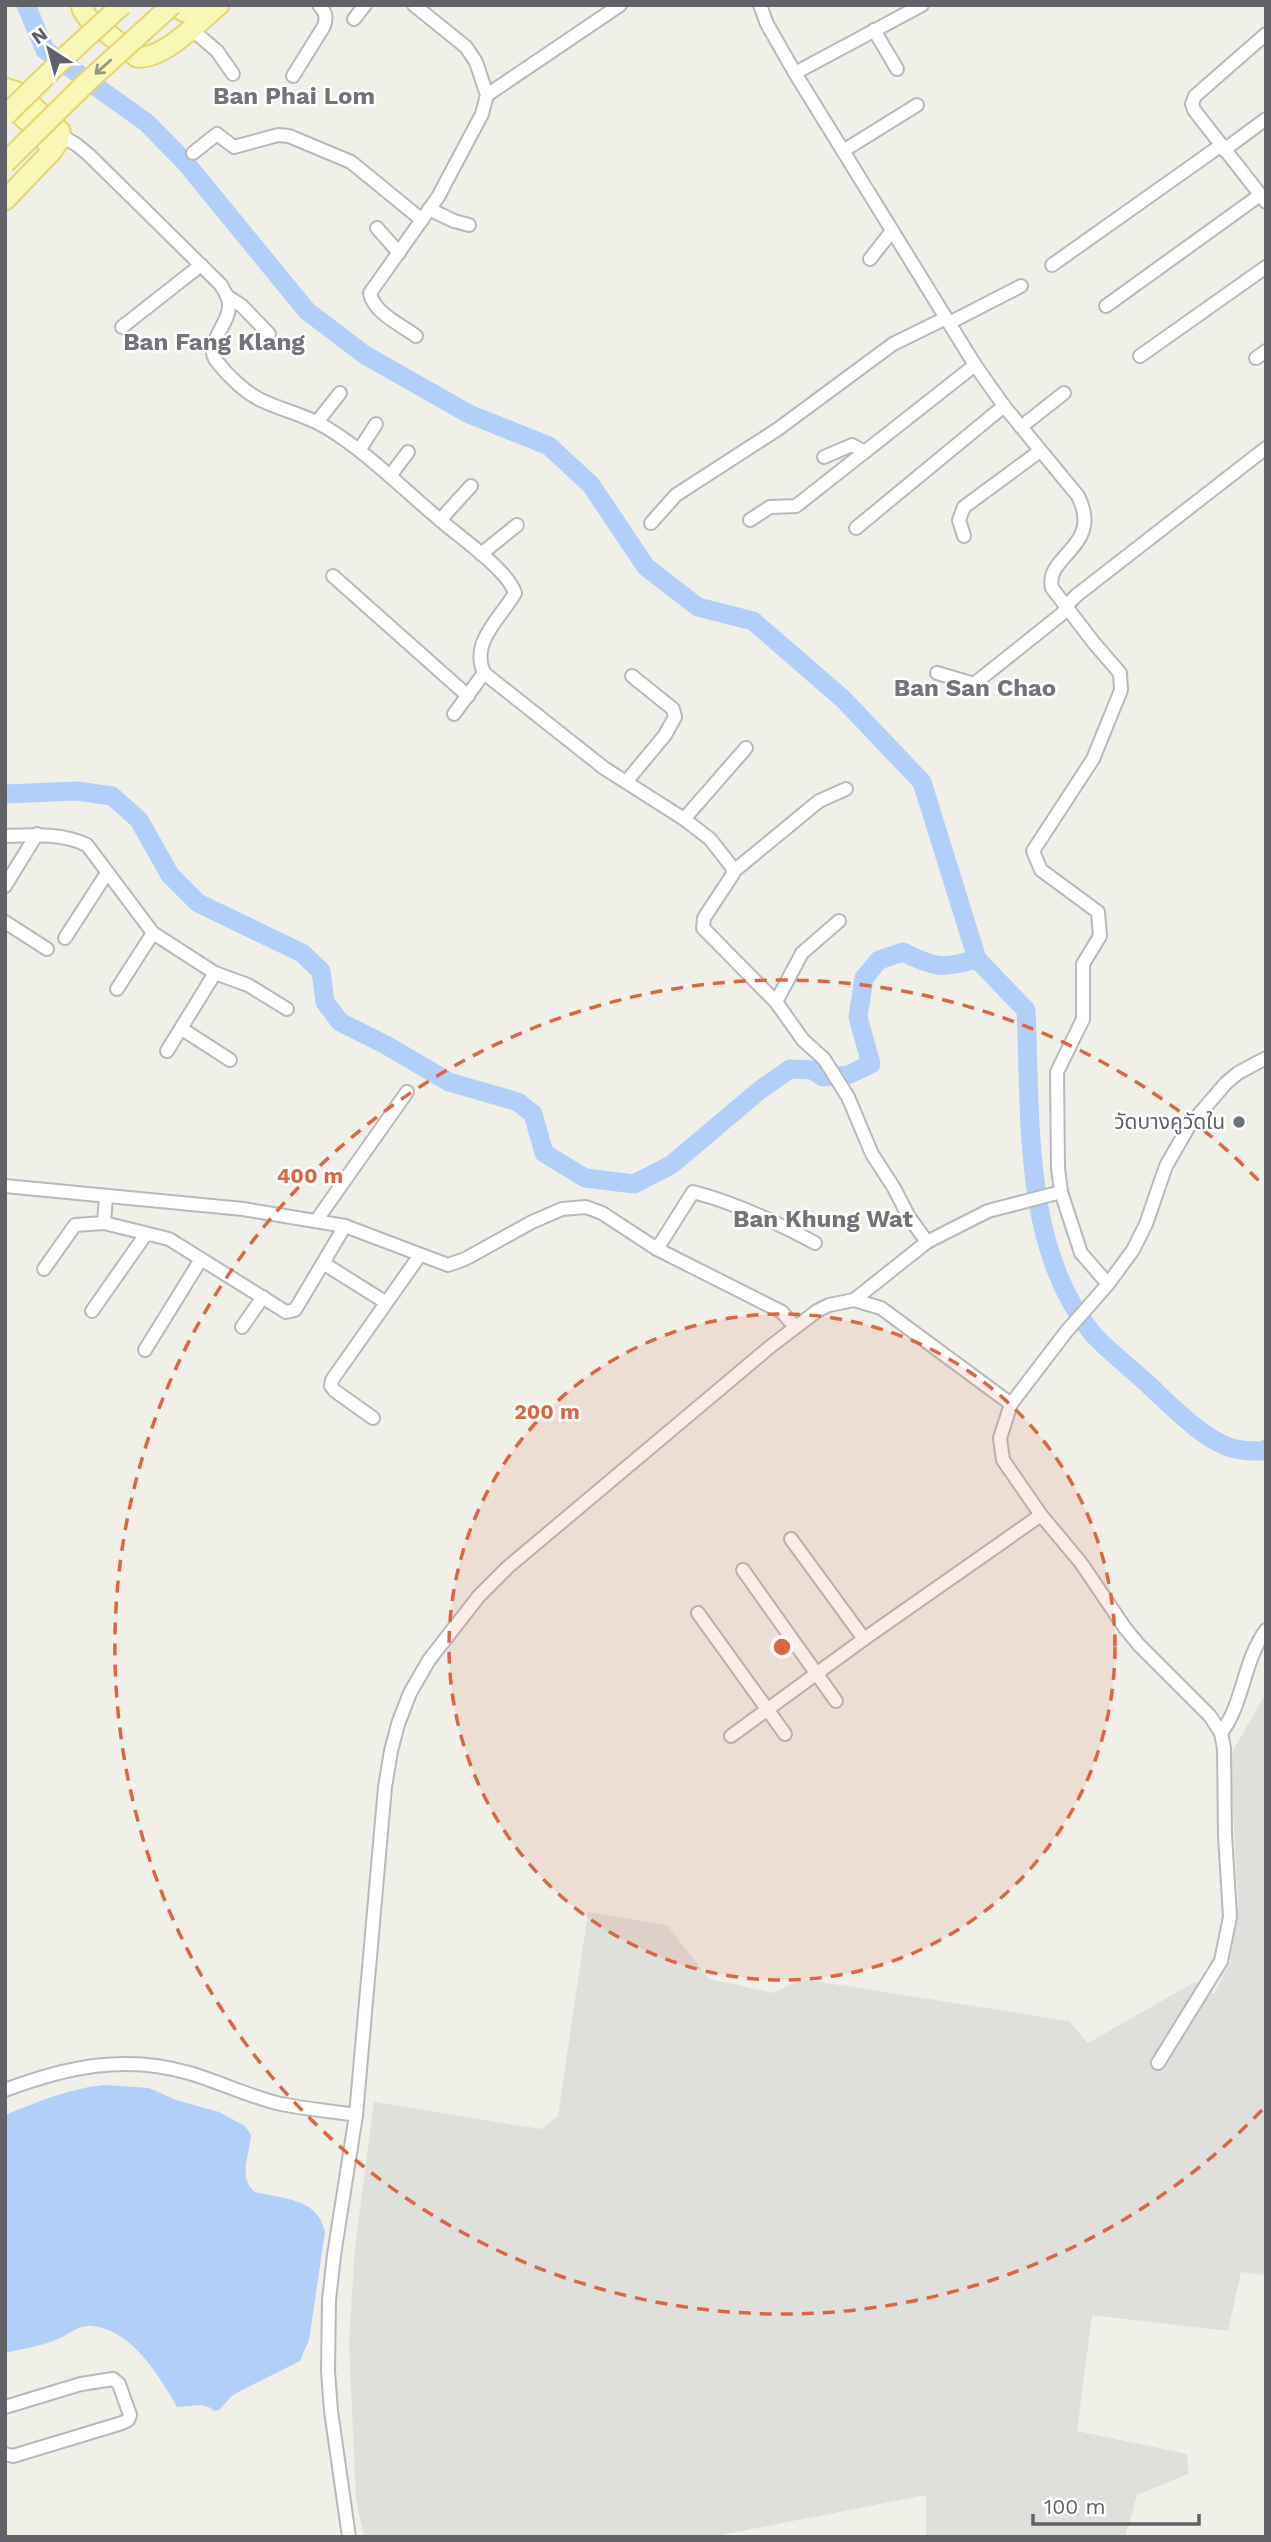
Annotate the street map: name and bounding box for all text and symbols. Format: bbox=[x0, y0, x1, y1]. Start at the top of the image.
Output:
north arrow bbox=[14, 14, 84, 84]
text: N bbox=[27, 22, 52, 49]
one-way arrow bbox=[94, 59, 112, 75]
district label: Ban Phai Lom bbox=[213, 82, 375, 110]
district label: Ban Fang Klang bbox=[123, 328, 305, 356]
district label: Ban San Chao bbox=[894, 674, 1056, 702]
place label: วัดบางคูวัดใน bbox=[1114, 1109, 1225, 1135]
marker: วัดบางคูวัดใน bbox=[1231, 1114, 1247, 1130]
text: 400 m bbox=[277, 1163, 343, 1188]
district label: Ban Khung Wat bbox=[733, 1205, 914, 1233]
text: 200 m bbox=[514, 1399, 580, 1424]
centre of rings bbox=[770, 1635, 794, 1659]
scale bar bbox=[1033, 2482, 1199, 2526]
text: 100 m bbox=[1044, 2494, 1106, 2519]

